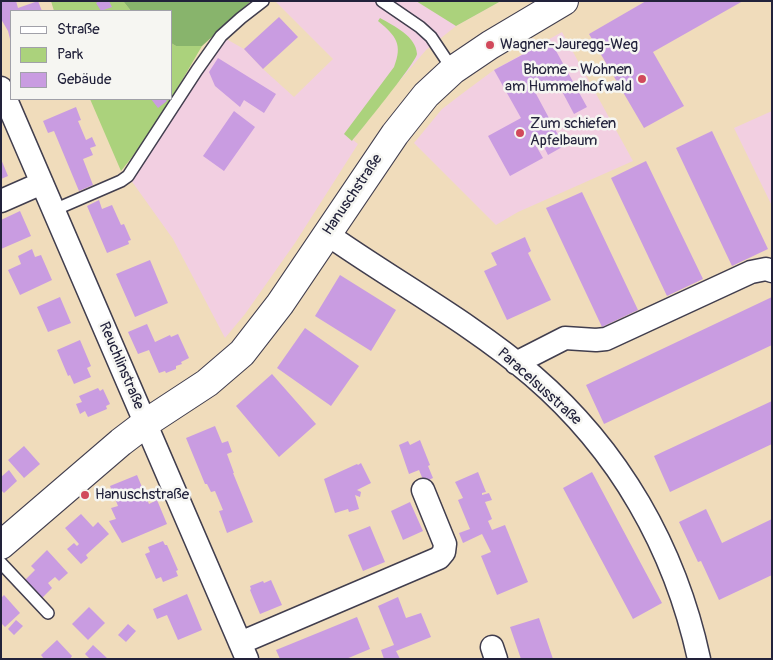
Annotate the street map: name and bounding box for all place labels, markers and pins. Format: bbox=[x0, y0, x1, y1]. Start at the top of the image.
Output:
place label: Wagner-Jauregg-Weg bbox=[500, 36, 638, 54]
marker: Wagner-Jauregg-Weg bbox=[484, 39, 496, 51]
place label: Bhome - Wohnen am Hummelhofwald bbox=[505, 61, 632, 96]
marker: Bhome - Wohnen am Hummelhofwald bbox=[636, 73, 648, 85]
place label: Zum schiefen Apfelbaum bbox=[530, 115, 616, 150]
marker: Zum schiefen Apfelbaum bbox=[514, 127, 526, 139]
place label: Hanuschstraße bbox=[95, 486, 189, 504]
marker: Hanuschstraße bbox=[79, 489, 91, 501]

